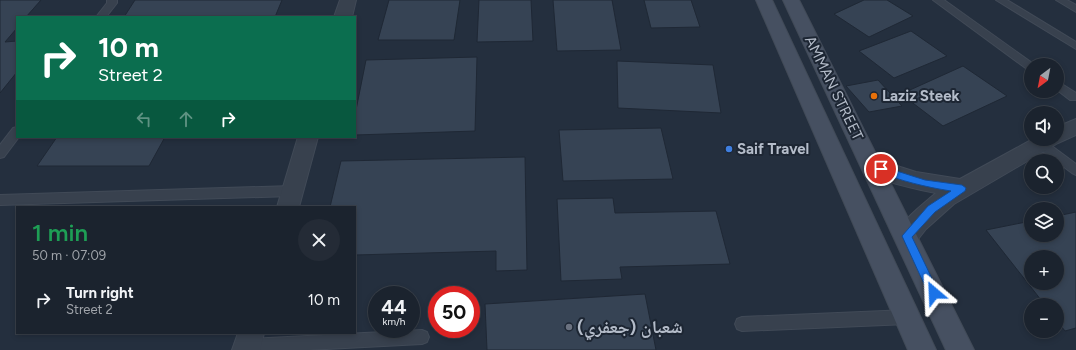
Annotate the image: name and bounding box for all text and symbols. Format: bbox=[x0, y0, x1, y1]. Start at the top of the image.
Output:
text: 10 m bbox=[98, 30, 159, 64]
icon: right bbox=[32, 32, 84, 84]
street label: AMMAN STREET bbox=[801, 33, 867, 144]
north arrow bbox=[1024, 58, 1064, 98]
map controls bbox=[1024, 58, 1064, 338]
text: Street 2 bbox=[98, 64, 163, 86]
place label: Laziz Steek bbox=[882, 87, 960, 105]
marker: Laziz Steek bbox=[869, 91, 879, 101]
button: sound bbox=[1024, 106, 1064, 146]
icon: left bbox=[133, 108, 155, 130]
icon: ahead bbox=[175, 108, 197, 130]
icon: right bbox=[217, 108, 239, 130]
place label: Saif Travel bbox=[737, 140, 809, 158]
marker: Saif Travel bbox=[724, 144, 734, 154]
pin bbox=[864, 152, 898, 186]
button: search bbox=[1024, 154, 1064, 194]
icon: arrive bbox=[870, 158, 892, 180]
button: layers bbox=[1024, 202, 1064, 242]
text: 1 min bbox=[32, 218, 88, 247]
button: close bbox=[298, 219, 340, 261]
text: 50 m · 07:09 bbox=[32, 248, 106, 263]
button: + bbox=[1024, 250, 1064, 290]
position arrow bbox=[913, 272, 955, 314]
text: Turn right bbox=[66, 284, 134, 302]
speed limit sign: 50 bbox=[428, 286, 480, 338]
icon: right bbox=[32, 289, 54, 311]
text: 10 m bbox=[308, 291, 340, 309]
text: 44 bbox=[381, 295, 407, 319]
button: − bbox=[1024, 298, 1064, 338]
text: Street 2 bbox=[66, 302, 113, 317]
text: km/h bbox=[383, 315, 405, 328]
place label: شعبان (جعفري) bbox=[577, 316, 683, 341]
marker: شعبان (جعفري) bbox=[564, 322, 574, 332]

